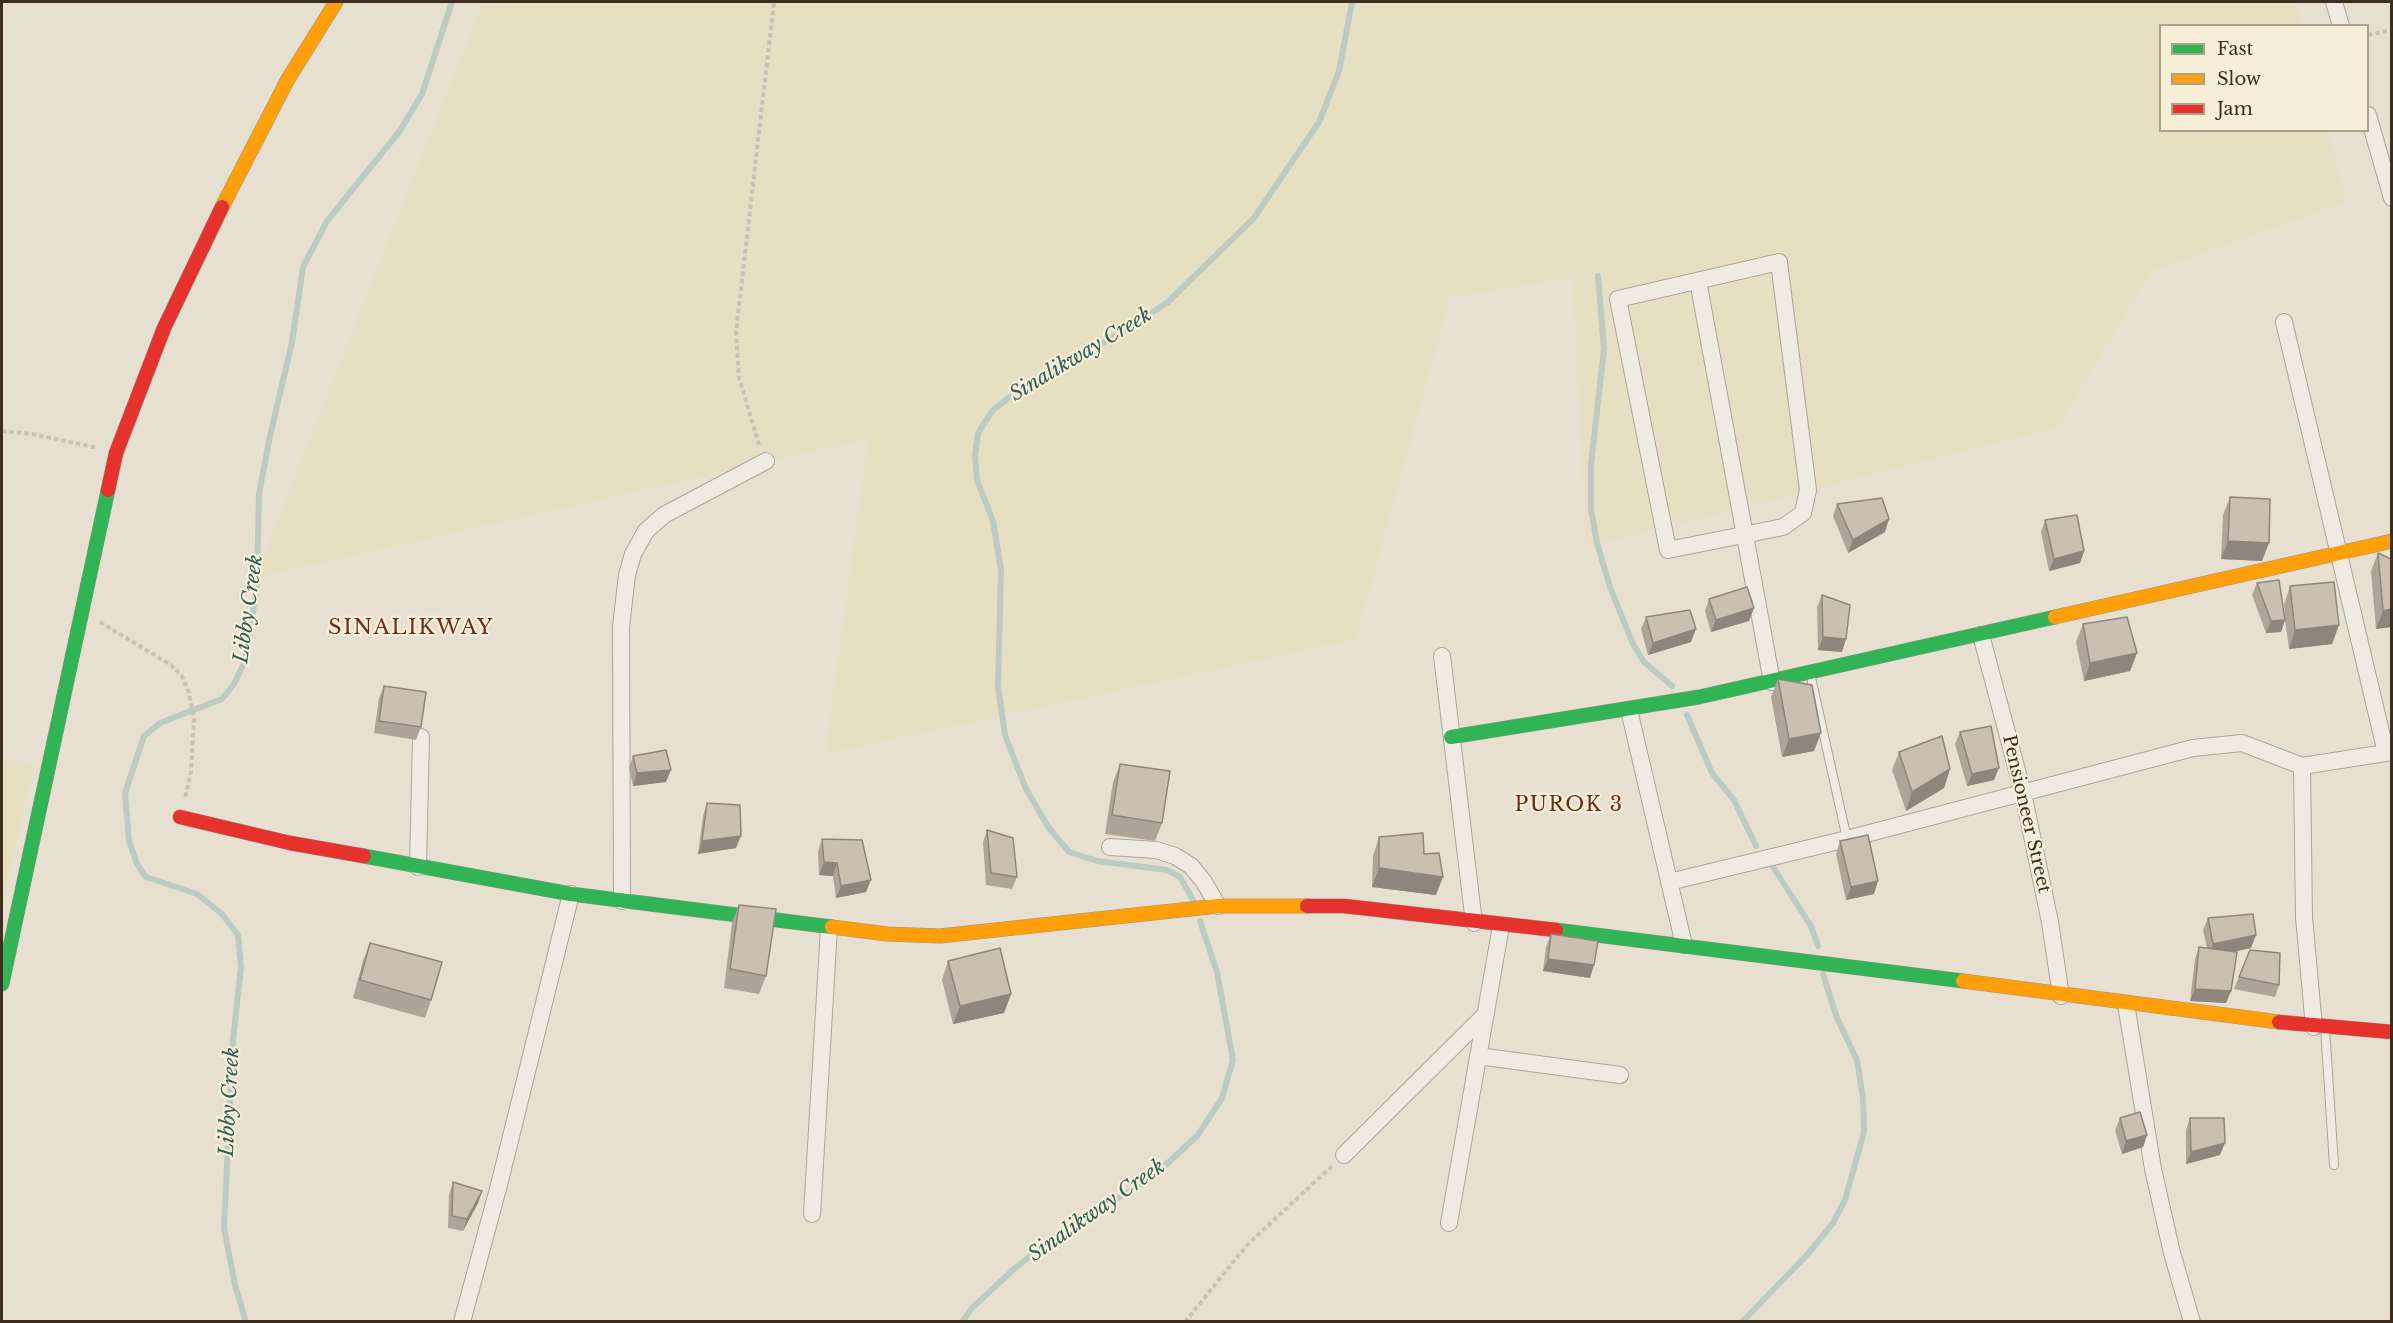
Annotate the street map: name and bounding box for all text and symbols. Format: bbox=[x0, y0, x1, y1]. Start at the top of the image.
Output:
legend bbox=[2159, 24, 2369, 132]
text: Fast bbox=[2217, 38, 2253, 60]
text: Slow bbox=[2217, 68, 2261, 90]
text: Jam bbox=[2217, 98, 2253, 120]
water label: Sinalikway Creek bbox=[1006, 303, 1156, 407]
water label: Libby Creek bbox=[229, 553, 269, 665]
district label: SINALIKWAY bbox=[328, 615, 494, 641]
street label: Pensioneer Street bbox=[1997, 733, 2055, 895]
district label: PUROK 3 bbox=[1514, 793, 1624, 817]
water label: Libby Creek bbox=[215, 1047, 245, 1157]
water label: Sinalikway Creek bbox=[1024, 1155, 1170, 1267]

